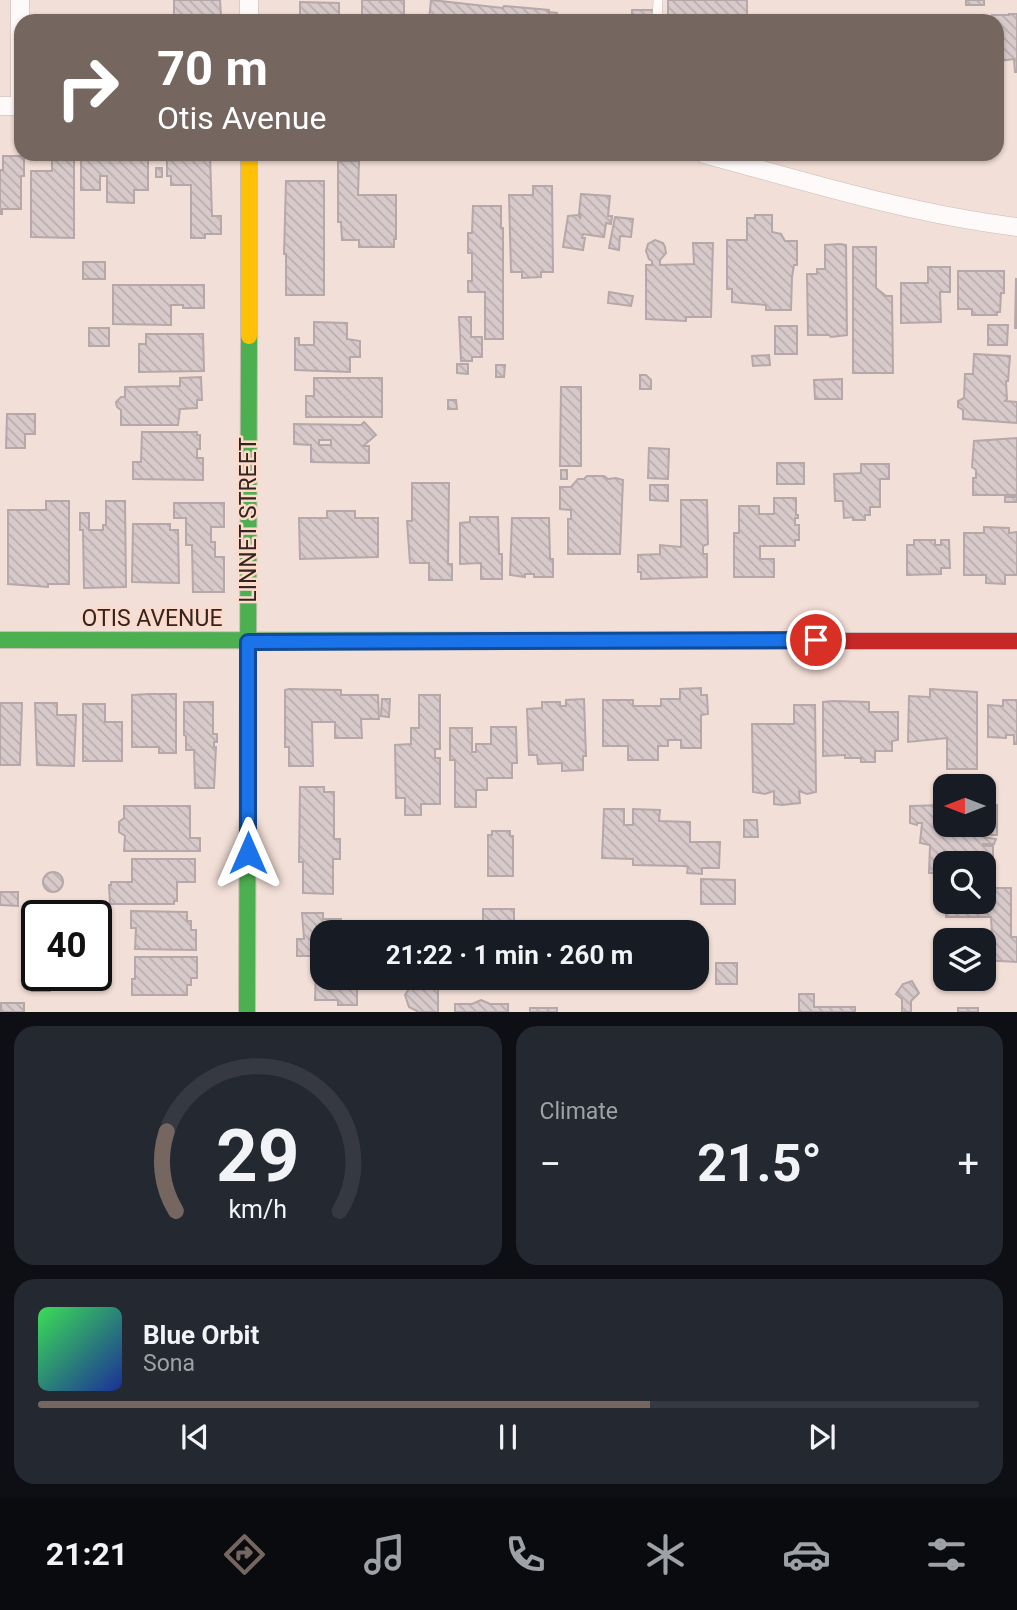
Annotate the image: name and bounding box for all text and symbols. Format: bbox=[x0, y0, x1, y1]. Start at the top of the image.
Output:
text: 70 m bbox=[157, 40, 268, 97]
icon: right bbox=[42, 42, 133, 133]
text: Otis Avenue bbox=[157, 99, 326, 137]
street label: LINNET STREET bbox=[235, 437, 262, 603]
street label: OTIS AVENUE bbox=[82, 605, 223, 632]
pin bbox=[786, 610, 846, 670]
icon: arrive bbox=[797, 621, 835, 659]
north arrow bbox=[933, 774, 996, 836]
map controls bbox=[933, 774, 996, 991]
position arrow bbox=[211, 816, 285, 890]
button: search bbox=[933, 851, 996, 914]
speed limit sign: 40 bbox=[21, 900, 112, 991]
button: layers bbox=[933, 928, 996, 991]
text: 21:22 · 1 min · 260 m bbox=[386, 940, 633, 970]
text: Climate bbox=[540, 1098, 618, 1125]
text: 29 bbox=[216, 1114, 300, 1200]
text: 21.5° bbox=[697, 1133, 822, 1194]
text: − bbox=[540, 1142, 561, 1186]
text: + bbox=[957, 1142, 979, 1186]
text: km/h bbox=[228, 1195, 287, 1224]
text: Blue Orbit bbox=[143, 1320, 259, 1350]
text: Sona bbox=[143, 1350, 195, 1377]
icon: previous bbox=[176, 1418, 214, 1456]
icon: pause bbox=[489, 1418, 527, 1456]
icon: next bbox=[803, 1418, 841, 1456]
icon: directions bbox=[220, 1530, 269, 1579]
icon: music bbox=[360, 1530, 409, 1579]
icon: phone bbox=[501, 1530, 550, 1579]
icon: climate bbox=[641, 1530, 690, 1579]
icon: car bbox=[782, 1530, 831, 1579]
icon: filters bbox=[922, 1530, 971, 1579]
text: 21:21 bbox=[46, 1535, 128, 1573]

